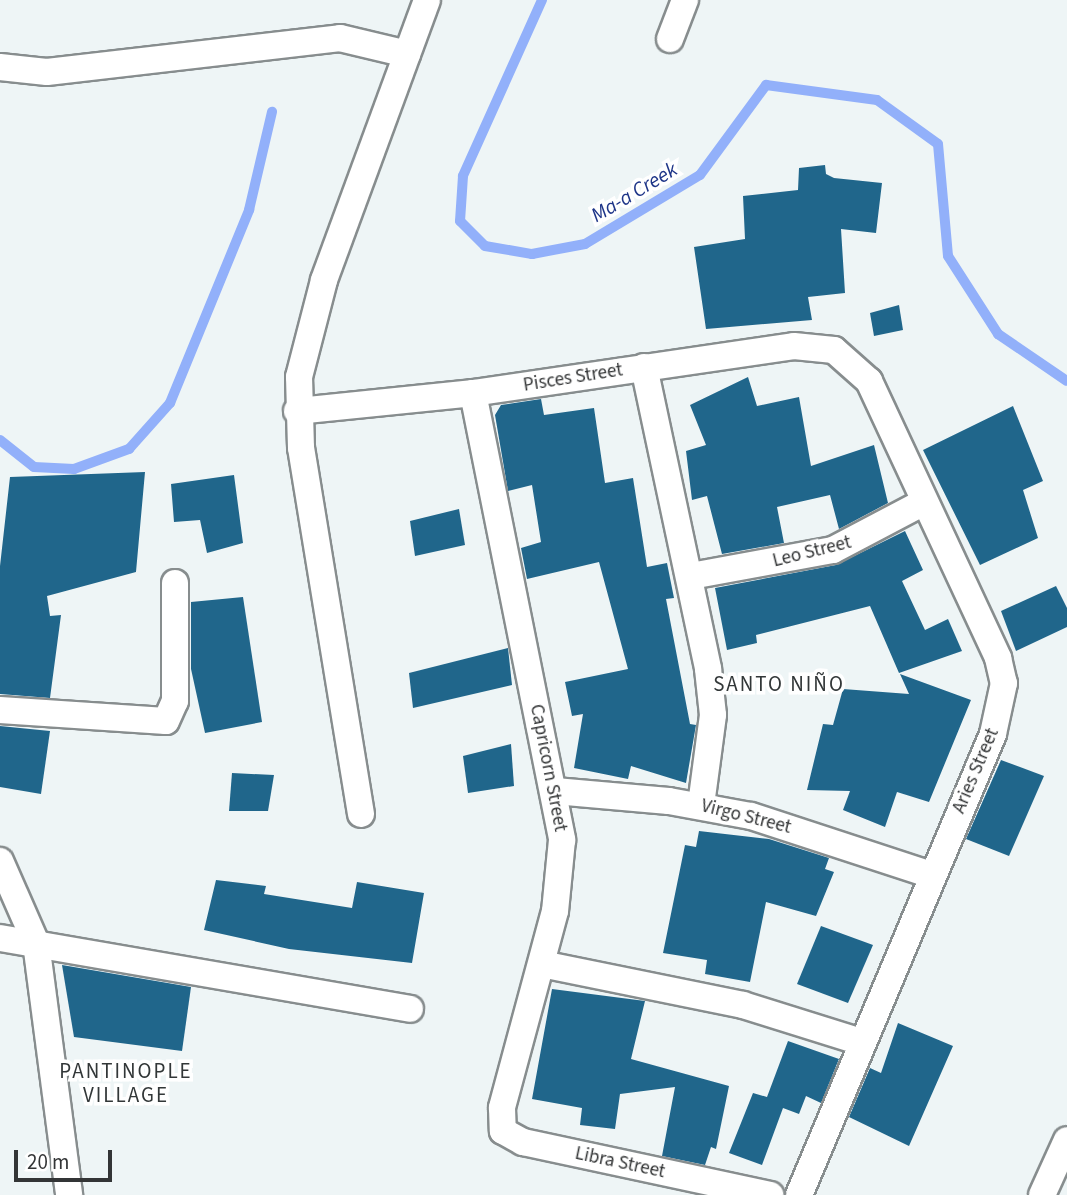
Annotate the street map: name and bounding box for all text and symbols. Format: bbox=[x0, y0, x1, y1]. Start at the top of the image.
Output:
water label: Ma-a Creek bbox=[586, 156, 682, 228]
street label: Pisces Street bbox=[522, 359, 624, 397]
street label: Leo Street bbox=[770, 531, 854, 573]
district label: SANTO NIÑO bbox=[714, 671, 844, 697]
street label: Capricorn Street bbox=[524, 702, 572, 834]
street label: Aries Street bbox=[948, 725, 1004, 817]
street label: Virgo Street bbox=[699, 795, 793, 839]
district label: PANTINOPLE VILLAGE bbox=[61, 1058, 191, 1108]
scale bar bbox=[18, 1136, 116, 1180]
street label: Libra Street bbox=[573, 1142, 667, 1184]
text: 20 m bbox=[27, 1147, 69, 1177]

